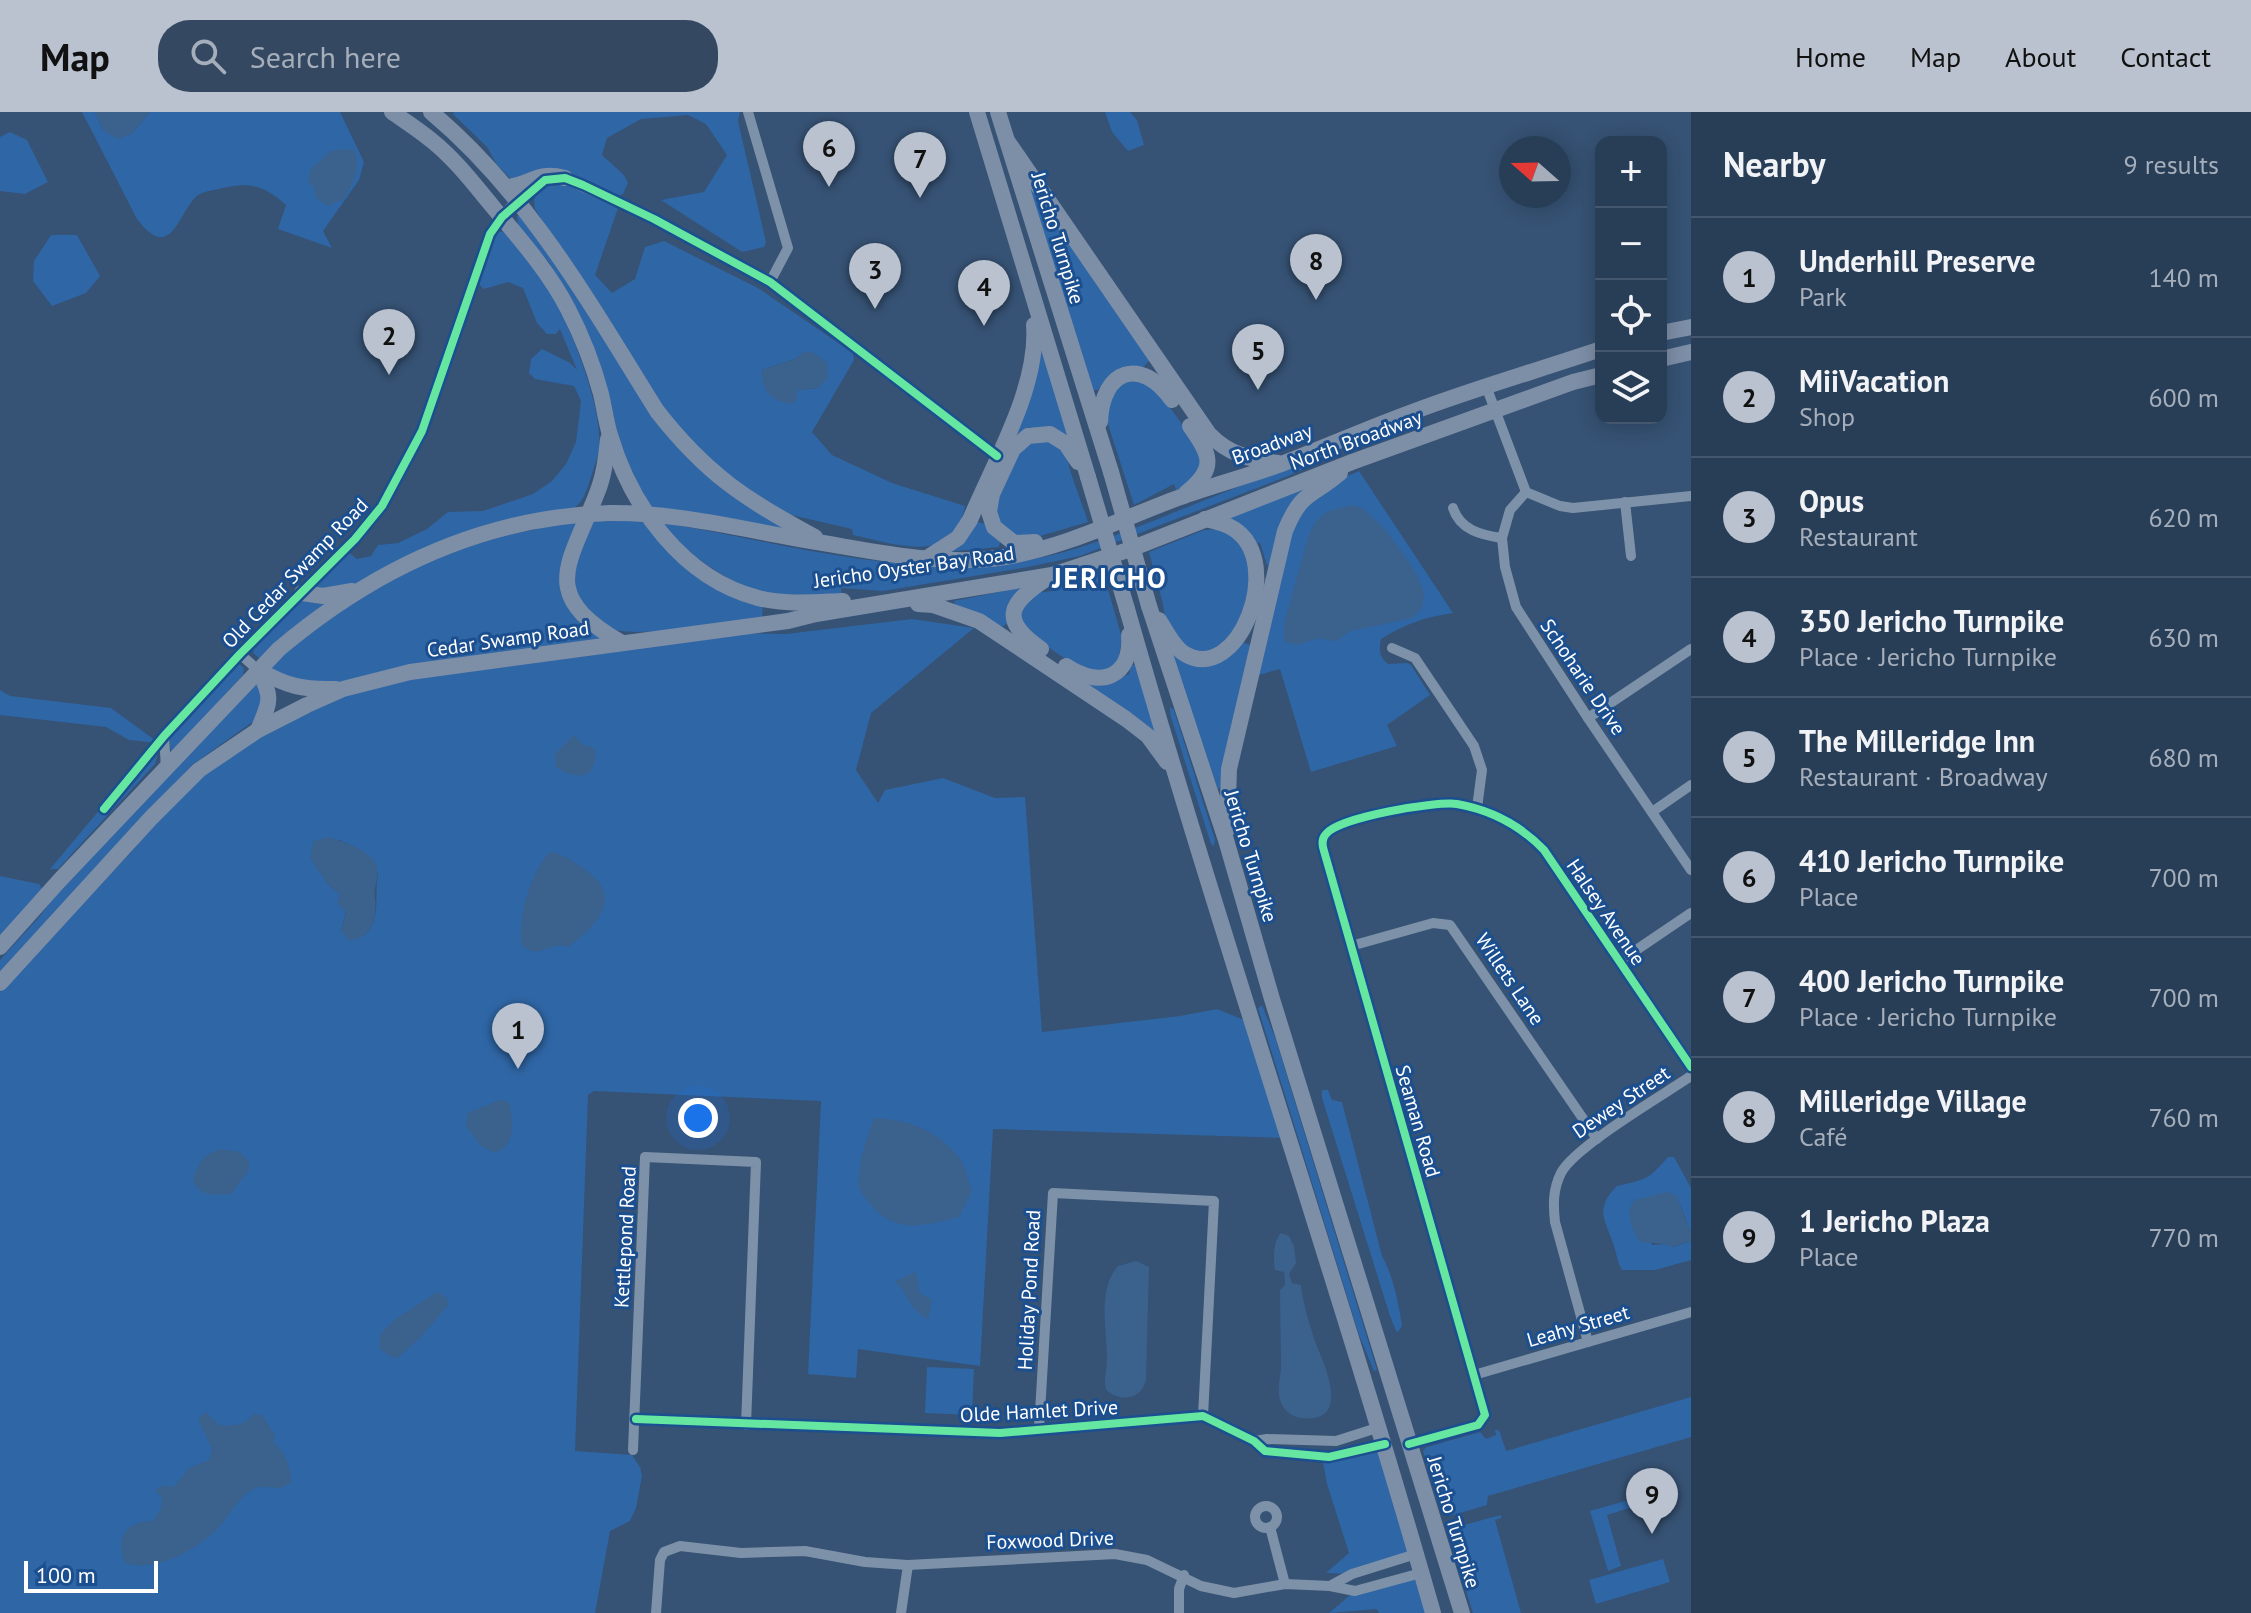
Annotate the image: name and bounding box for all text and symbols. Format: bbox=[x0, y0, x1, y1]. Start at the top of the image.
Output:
search box bbox=[158, 20, 718, 92]
text: Map bbox=[40, 32, 110, 81]
icon: search bbox=[186, 34, 230, 78]
text: Search here bbox=[250, 37, 401, 76]
text: Home bbox=[1795, 38, 1866, 75]
text: Map bbox=[1910, 38, 1961, 75]
text: About bbox=[2005, 38, 2076, 75]
text: Contact bbox=[2120, 38, 2211, 75]
pin: 6 bbox=[803, 121, 855, 187]
pin: 7 bbox=[894, 132, 946, 198]
north arrow bbox=[1499, 136, 1571, 208]
map controls bbox=[1595, 136, 1667, 424]
button: + bbox=[1595, 136, 1667, 208]
text: Nearby bbox=[1723, 142, 1825, 186]
text: 9 results bbox=[2124, 148, 2219, 181]
street label: Jericho Turnpike bbox=[1025, 168, 1090, 307]
button: − bbox=[1595, 208, 1667, 280]
pin: 8 bbox=[1290, 234, 1342, 300]
text: Underhill Preserve bbox=[1799, 241, 2036, 280]
pin: 3 bbox=[849, 243, 901, 309]
pin: 4 bbox=[958, 260, 1010, 326]
text: 1 bbox=[1742, 261, 1756, 294]
text: 140 m bbox=[2148, 261, 2219, 294]
button: locate bbox=[1595, 280, 1667, 352]
text: Park bbox=[1799, 280, 1847, 313]
pin: 2 bbox=[363, 309, 415, 375]
pin: 5 bbox=[1232, 324, 1284, 390]
button: layers bbox=[1595, 352, 1667, 424]
text: MiiVacation bbox=[1799, 361, 1949, 400]
text: 2 bbox=[1742, 381, 1756, 414]
text: 600 m bbox=[2148, 381, 2219, 414]
text: Shop bbox=[1799, 400, 1855, 433]
street label: North Broadway bbox=[1286, 404, 1426, 476]
street label: Broadway bbox=[1228, 417, 1316, 471]
text: Opus bbox=[1799, 481, 1864, 520]
street label: Old Cedar Swamp Road bbox=[216, 492, 374, 654]
text: 3 bbox=[1742, 501, 1756, 534]
text: 620 m bbox=[2148, 501, 2219, 534]
text: Restaurant bbox=[1799, 520, 1918, 553]
street label: Jericho Oyster Bay Road bbox=[811, 540, 1016, 594]
district label: JERICHO bbox=[1051, 559, 1168, 596]
text: 350 Jericho Turnpike bbox=[1799, 601, 2064, 640]
street label: Schoharie Drive bbox=[1535, 614, 1631, 740]
street label: Cedar Swamp Road bbox=[425, 615, 591, 663]
text: 4 bbox=[1742, 621, 1756, 654]
text: 630 m bbox=[2148, 621, 2219, 654]
text: Place · Jericho Turnpike bbox=[1799, 640, 2057, 673]
text: The Milleridge Inn bbox=[1799, 721, 2035, 760]
text: 5 bbox=[1742, 741, 1756, 774]
text: 680 m bbox=[2148, 741, 2219, 774]
text: Restaurant · Broadway bbox=[1799, 760, 2048, 793]
street label: Jericho Turnpike bbox=[1218, 786, 1283, 925]
text: 410 Jericho Turnpike bbox=[1799, 841, 2064, 880]
street label: Halsey Avenue bbox=[1561, 854, 1651, 970]
text: 6 bbox=[1742, 861, 1756, 894]
text: 700 m bbox=[2148, 861, 2219, 894]
text: Place bbox=[1799, 880, 1858, 913]
street label: Willets Lane bbox=[1470, 928, 1550, 1030]
text: 400 Jericho Turnpike bbox=[1799, 961, 2064, 1000]
text: 7 bbox=[1742, 981, 1756, 1014]
text: 700 m bbox=[2148, 981, 2219, 1014]
text: Place · Jericho Turnpike bbox=[1799, 1000, 2057, 1033]
pin: 1 bbox=[492, 1003, 544, 1069]
street label: Dewey Street bbox=[1567, 1060, 1675, 1144]
street label: Seaman Road bbox=[1390, 1062, 1446, 1180]
text: Milleridge Village bbox=[1799, 1081, 2027, 1120]
your location bbox=[678, 1098, 718, 1138]
text: 8 bbox=[1742, 1101, 1756, 1134]
text: 760 m bbox=[2148, 1101, 2219, 1134]
text: Café bbox=[1799, 1120, 1848, 1153]
street label: Kettlepond Road bbox=[608, 1165, 642, 1309]
text: 1 Jericho Plaza bbox=[1799, 1201, 1990, 1240]
street label: Holiday Pond Road bbox=[1012, 1209, 1046, 1371]
text: 9 bbox=[1742, 1221, 1756, 1254]
text: 770 m bbox=[2148, 1221, 2219, 1254]
text: Place bbox=[1799, 1240, 1858, 1273]
street label: Leahy Street bbox=[1524, 1299, 1632, 1353]
street label: Olde Hamlet Drive bbox=[959, 1394, 1119, 1428]
street label: Jericho Turnpike bbox=[1421, 1452, 1486, 1591]
pin: 9 bbox=[1626, 1468, 1678, 1534]
street label: Foxwood Drive bbox=[986, 1525, 1114, 1555]
scale bar bbox=[24, 1557, 158, 1593]
text: 100 m bbox=[36, 1561, 96, 1589]

